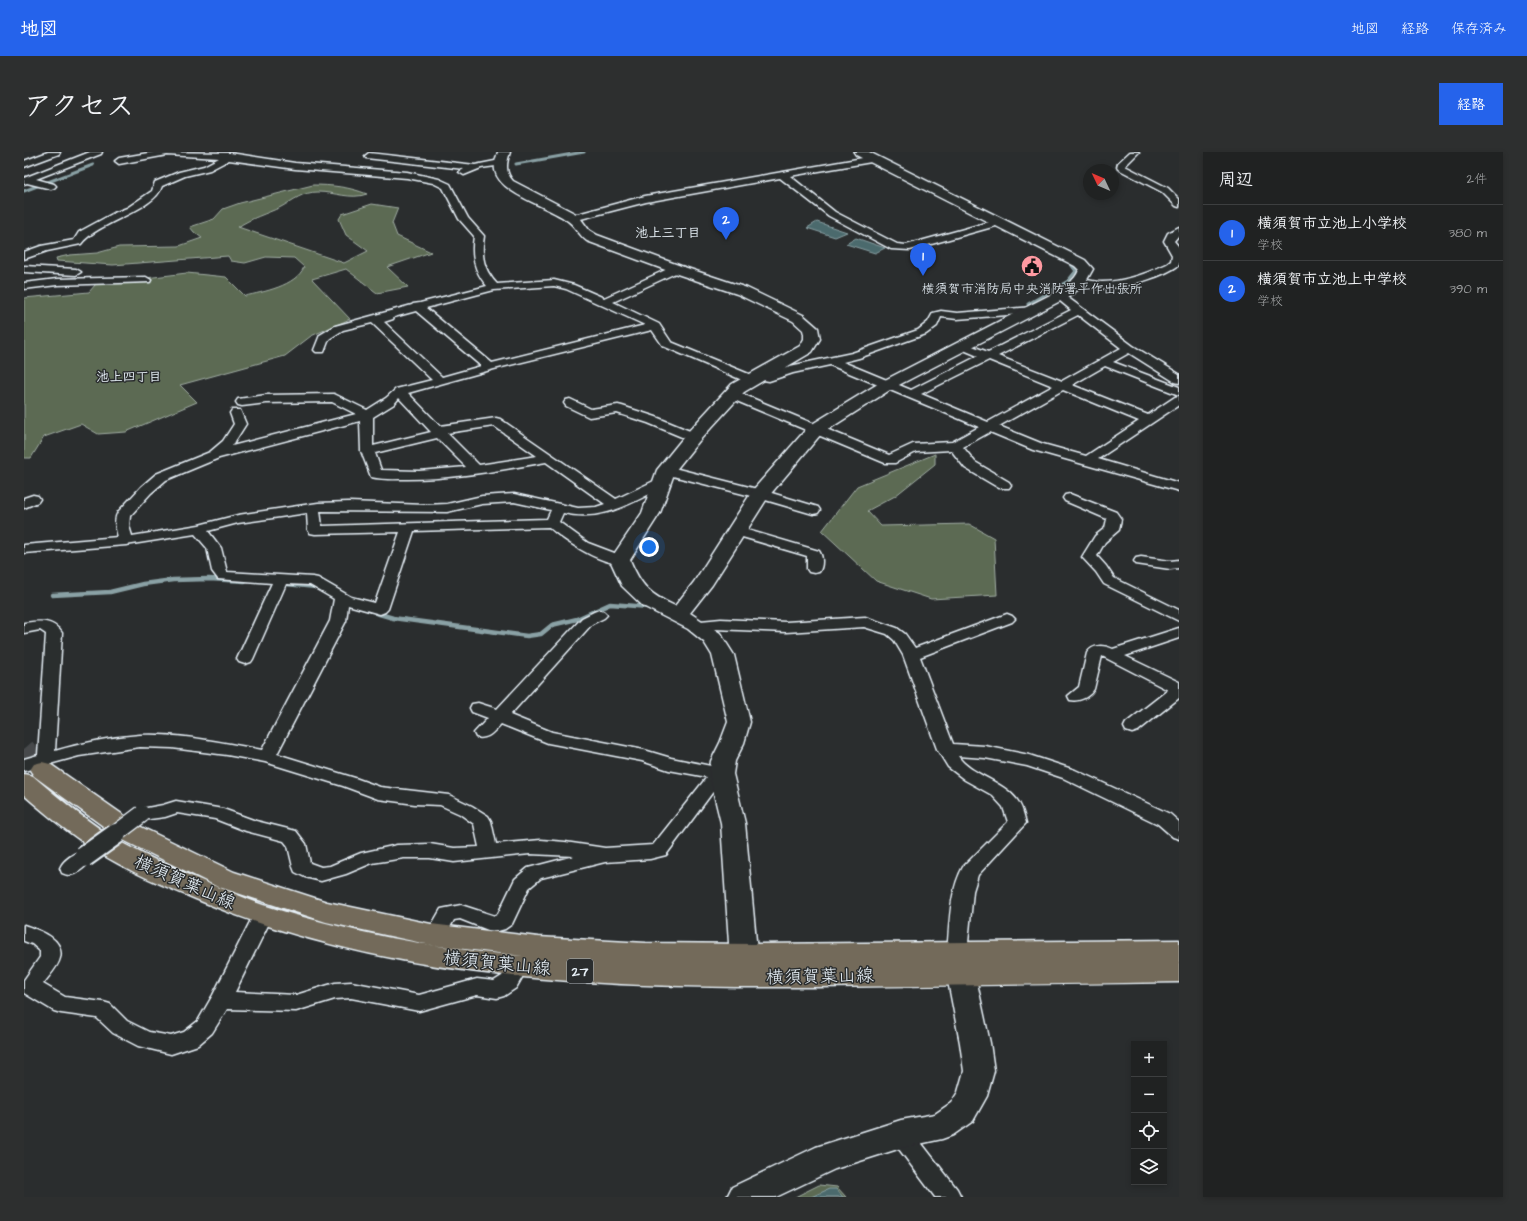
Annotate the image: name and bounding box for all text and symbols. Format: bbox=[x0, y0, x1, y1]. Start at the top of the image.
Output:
text: 地図 bbox=[20, 16, 58, 43]
text: 地図 bbox=[1351, 19, 1379, 39]
text: 経路 bbox=[1401, 19, 1429, 39]
text: 保存済み bbox=[1451, 19, 1507, 39]
button: 経路 bbox=[1439, 83, 1503, 125]
text: アクセス bbox=[24, 87, 134, 126]
north arrow bbox=[1083, 164, 1119, 200]
text: 周辺 bbox=[1219, 168, 1253, 192]
text: 2件 bbox=[1467, 170, 1487, 188]
pin: 2 bbox=[713, 207, 739, 240]
text: 横須賀市立池上小学校 bbox=[1257, 213, 1407, 234]
district label: 池上三丁目 bbox=[635, 224, 701, 242]
text: 1 bbox=[1231, 224, 1233, 242]
text: 380 m bbox=[1448, 224, 1487, 242]
text: 学校 bbox=[1257, 236, 1283, 254]
pin: 1 bbox=[910, 243, 936, 276]
public building icon: 横須賀市消防局中央消防署平作出張所 bbox=[1019, 253, 1045, 279]
text: 横須賀市立池上中学校 bbox=[1257, 269, 1407, 290]
place label: 横須賀市消防局中央消防署平作出張所 bbox=[921, 280, 1143, 298]
text: 2 bbox=[1228, 280, 1236, 298]
text: 390 m bbox=[1449, 280, 1487, 298]
text: 学校 bbox=[1257, 292, 1283, 310]
district label: 池上四丁目 bbox=[96, 368, 162, 386]
your location bbox=[639, 537, 659, 557]
street label: 横須賀葉山線 bbox=[130, 849, 239, 916]
street label: 横須賀葉山線 bbox=[442, 945, 552, 982]
road number: 27 bbox=[567, 959, 593, 983]
street label: 横須賀葉山線 bbox=[766, 963, 874, 990]
map controls bbox=[1131, 1041, 1167, 1185]
button: + bbox=[1131, 1041, 1167, 1077]
button: − bbox=[1131, 1077, 1167, 1113]
button: locate bbox=[1131, 1113, 1167, 1149]
button: layers bbox=[1131, 1149, 1167, 1185]

